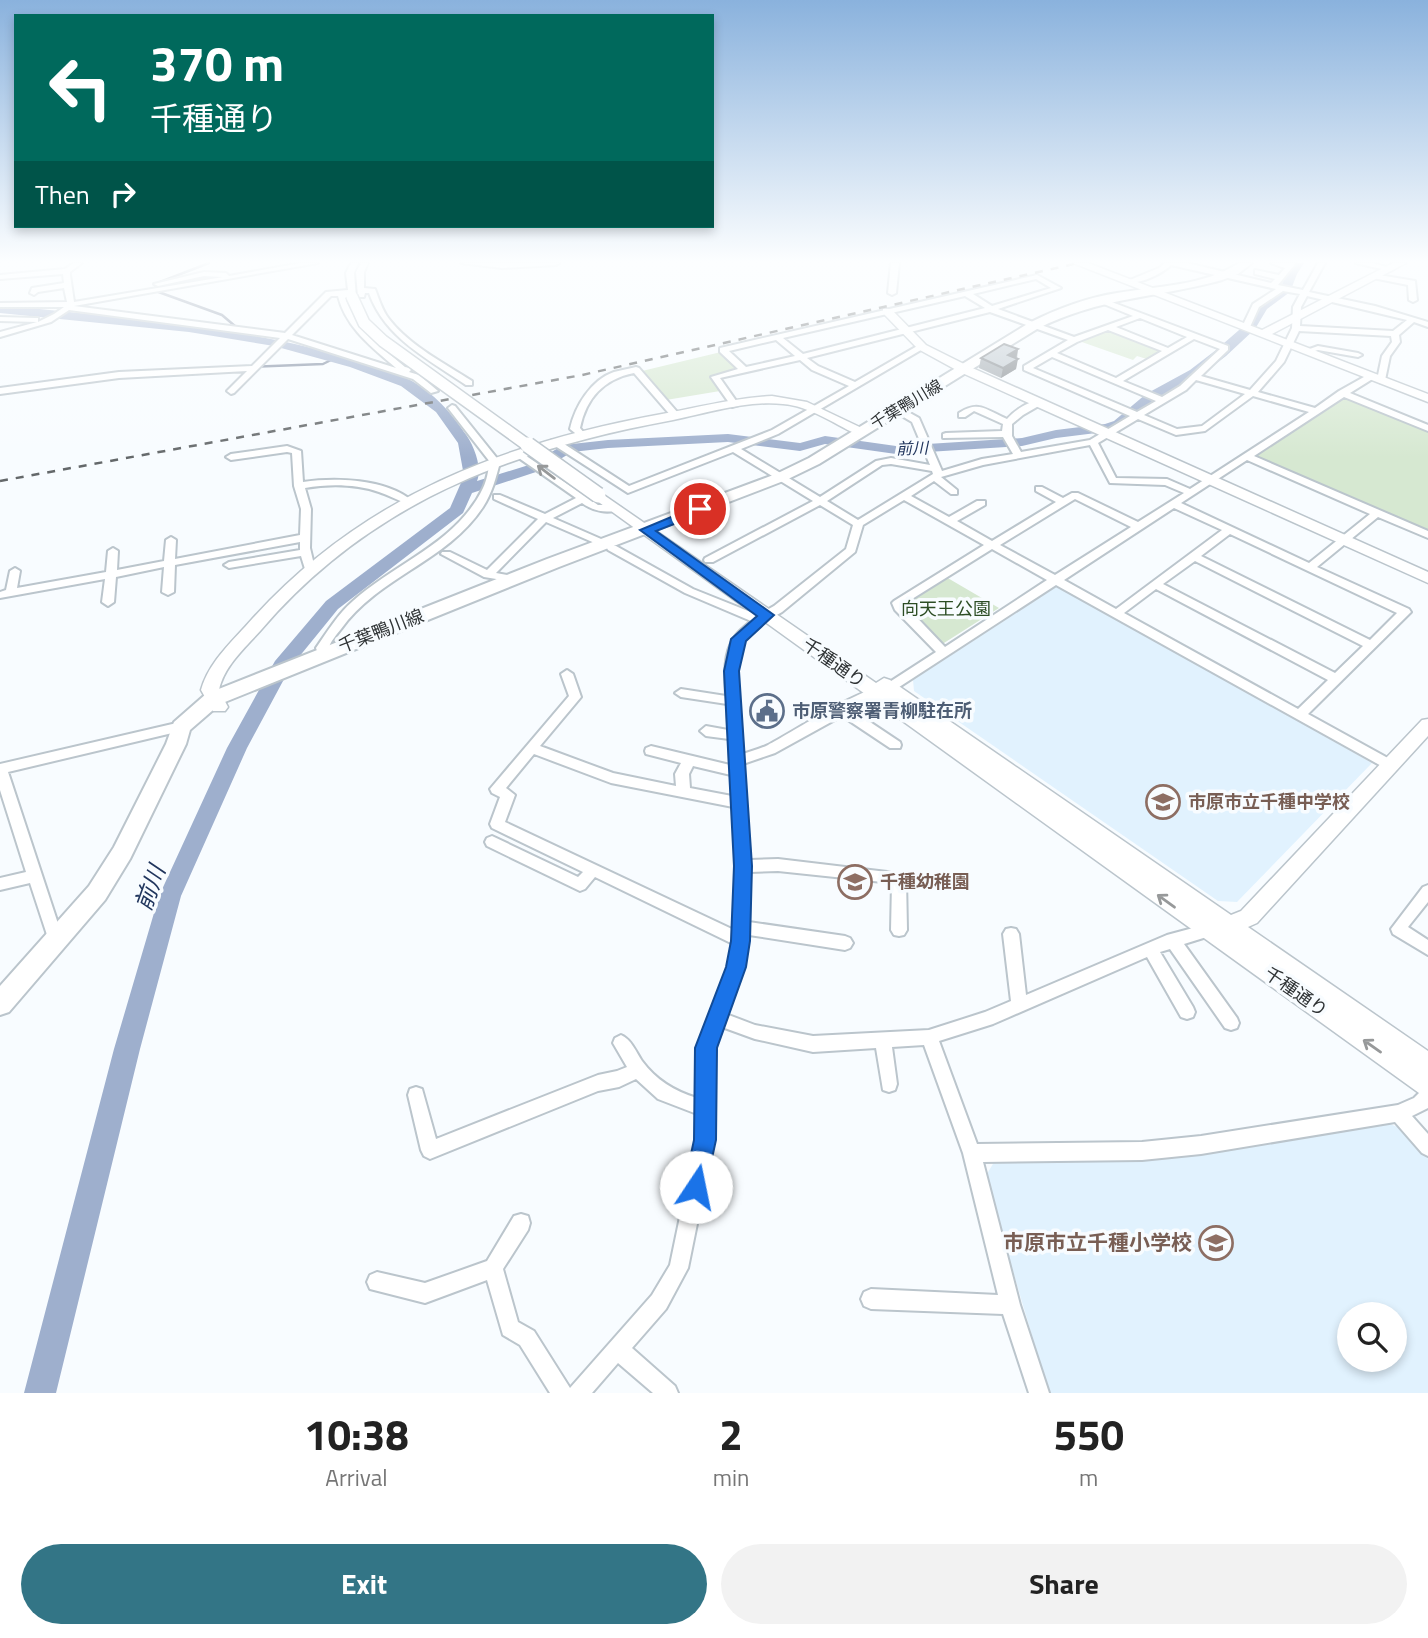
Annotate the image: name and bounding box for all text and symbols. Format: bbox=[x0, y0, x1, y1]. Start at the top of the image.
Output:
text: 370 m bbox=[150, 25, 284, 100]
icon: left bbox=[35, 42, 126, 133]
text: 千種通り bbox=[150, 94, 278, 142]
text: Then bbox=[35, 175, 90, 214]
icon: right bbox=[104, 175, 142, 213]
street label: 千葉鴨川線 bbox=[866, 373, 946, 435]
water label: 前川 bbox=[896, 435, 930, 461]
one-way arrow bbox=[537, 464, 556, 479]
pin bbox=[670, 479, 730, 539]
icon: arrive bbox=[681, 490, 719, 528]
park label: 向天王公園 bbox=[901, 595, 991, 622]
street label: 千葉鴨川線 bbox=[334, 602, 428, 659]
street label: 千種通り bbox=[797, 631, 872, 694]
public building icon: 市原警察署青柳駐在所 bbox=[748, 692, 786, 730]
place label: 市原警察署青柳駐在所 bbox=[792, 697, 972, 724]
school or university icon: 市原市立千種中学校 bbox=[1144, 783, 1182, 821]
place label: 市原市立千種中学校 bbox=[1188, 788, 1350, 815]
water label: 前川 bbox=[125, 857, 175, 915]
school or university icon: 千種幼稚園 bbox=[836, 863, 874, 901]
place label: 千種幼稚園 bbox=[880, 868, 970, 895]
one-way arrow bbox=[1157, 893, 1176, 908]
street label: 千種通り bbox=[1259, 960, 1334, 1023]
one-way arrow bbox=[1363, 1039, 1382, 1053]
position arrow bbox=[659, 1150, 733, 1224]
school or university icon: 市原市立千種小学校 bbox=[1197, 1224, 1235, 1262]
place label: 市原市立千種小学校 bbox=[1003, 1226, 1192, 1258]
map controls bbox=[1337, 1302, 1407, 1372]
button: search bbox=[1337, 1302, 1407, 1372]
text: 10:38 bbox=[304, 1402, 409, 1466]
text: 2 bbox=[719, 1402, 743, 1466]
text: 550 bbox=[1053, 1402, 1124, 1466]
text: Arrival bbox=[325, 1460, 388, 1495]
text: min bbox=[713, 1460, 749, 1495]
text: m bbox=[1079, 1460, 1098, 1495]
button: Exit bbox=[21, 1544, 707, 1624]
button: Share bbox=[721, 1544, 1407, 1624]

